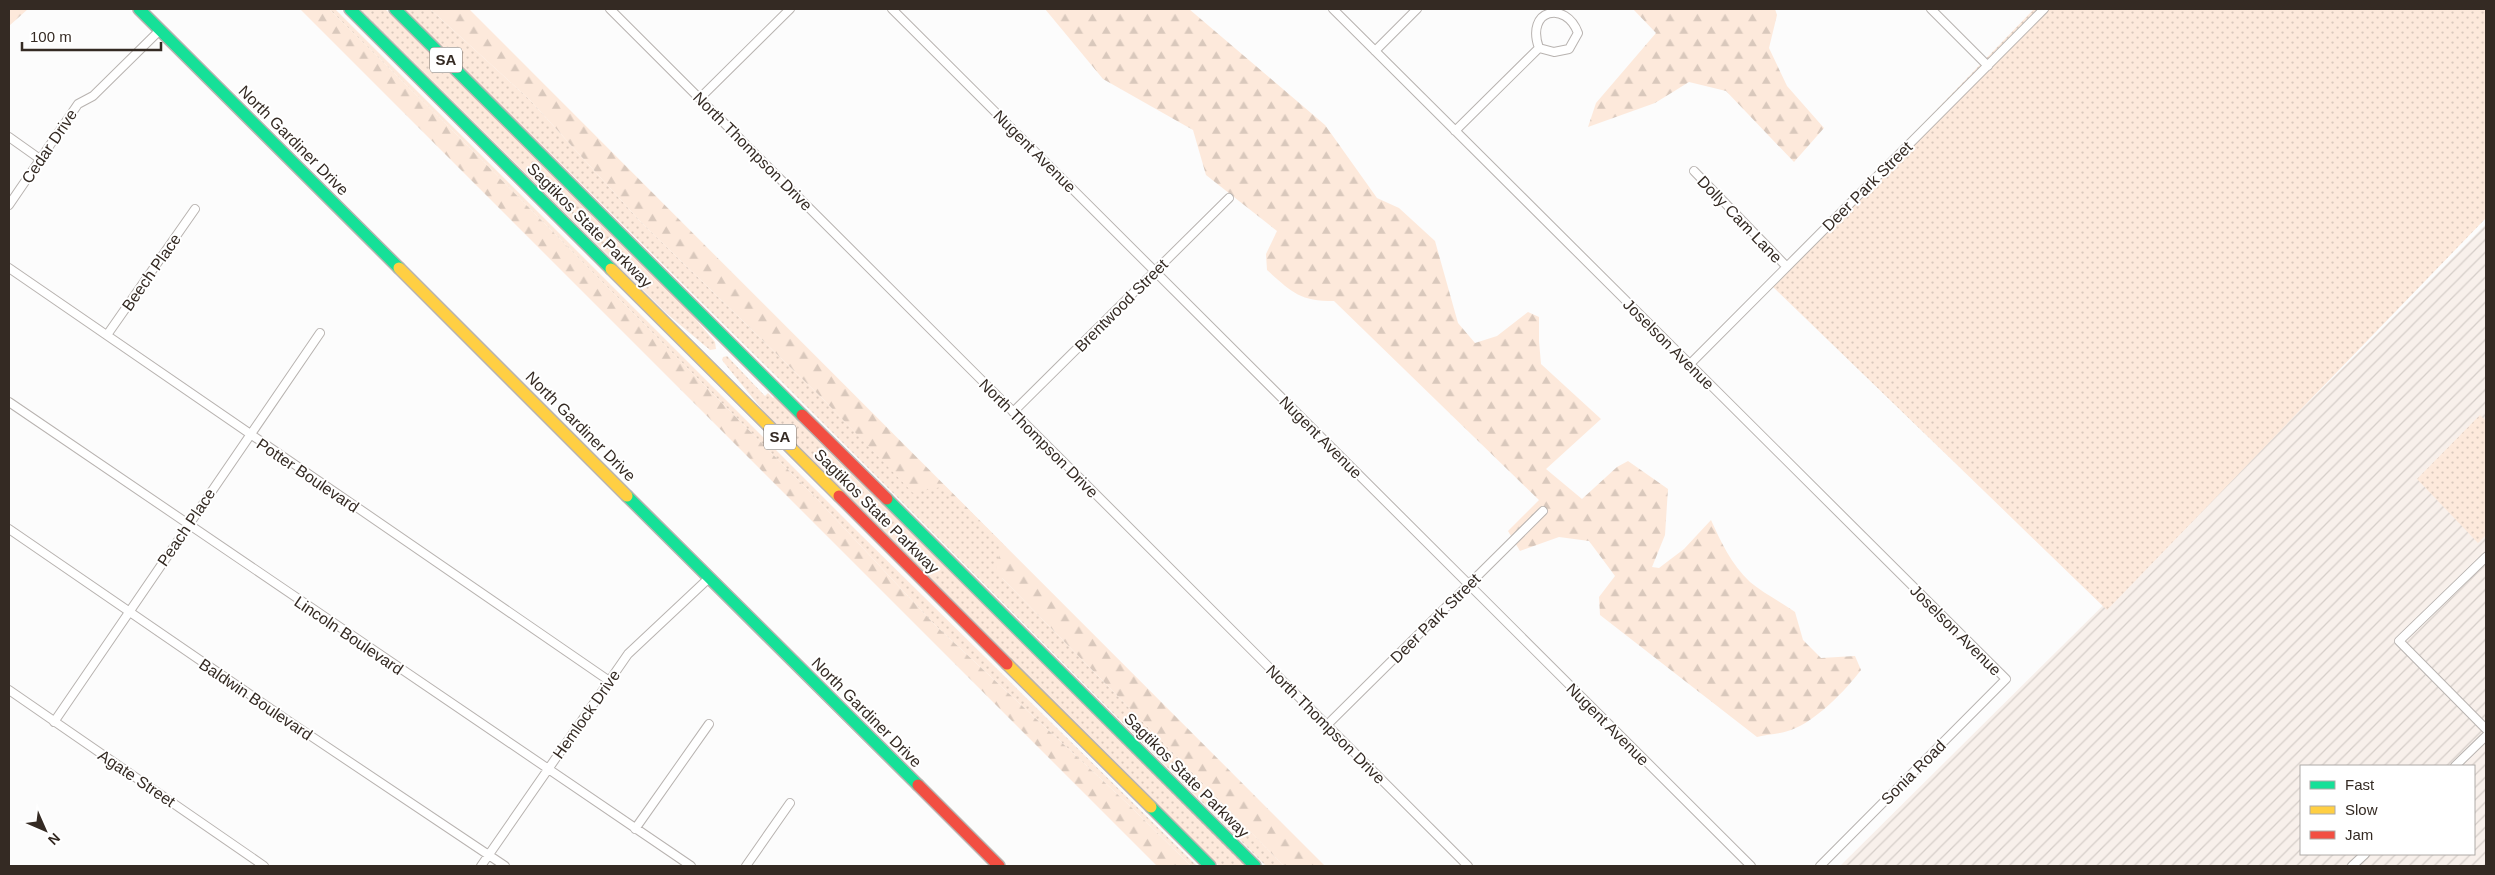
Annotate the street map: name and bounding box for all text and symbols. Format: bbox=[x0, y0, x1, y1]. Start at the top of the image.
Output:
scale bar bbox=[22, 20, 161, 52]
text: 100 m bbox=[30, 28, 72, 45]
road number: SA bbox=[430, 48, 462, 72]
street label: North Gardiner Drive bbox=[235, 82, 352, 199]
street label: North Thompson Drive bbox=[690, 89, 816, 214]
street label: Cedar Drive bbox=[19, 106, 80, 186]
street label: Nugent Avenue bbox=[990, 107, 1079, 196]
street label: Deer Park Street bbox=[1819, 138, 1916, 234]
street label: Sagtikos State Parkway bbox=[524, 160, 655, 291]
street label: Dolly Cam Lane bbox=[1694, 173, 1785, 266]
street label: Beech Place bbox=[119, 231, 184, 314]
street label: Brentwood Street bbox=[1072, 255, 1171, 355]
street label: Joselson Avenue bbox=[1620, 296, 1717, 393]
street label: North Gardiner Drive bbox=[522, 368, 639, 485]
street label: North Thompson Drive bbox=[976, 376, 1102, 501]
street label: Nugent Avenue bbox=[1276, 393, 1365, 482]
road number: SA bbox=[764, 424, 796, 450]
street label: Potter Boulevard bbox=[254, 435, 362, 516]
street label: Sagtikos State Parkway bbox=[811, 446, 942, 577]
street label: Peach Place bbox=[154, 485, 219, 569]
street label: Deer Park Street bbox=[1387, 570, 1484, 666]
street label: Joselson Avenue bbox=[1907, 582, 2004, 679]
street label: Lincoln Boulevard bbox=[291, 593, 406, 678]
street label: North Gardiner Drive bbox=[808, 654, 925, 771]
street label: Baldwin Boulevard bbox=[196, 655, 315, 744]
street label: North Thompson Drive bbox=[1263, 662, 1389, 787]
street label: Hemlock Drive bbox=[550, 667, 623, 762]
street label: Nugent Avenue bbox=[1563, 680, 1652, 769]
street label: Sagtikos State Parkway bbox=[1121, 710, 1252, 841]
street label: Sonia Road bbox=[1878, 737, 1949, 808]
street label: Agate Street bbox=[95, 746, 179, 811]
legend bbox=[2300, 765, 2475, 855]
text: Fast bbox=[2345, 776, 2375, 793]
text: Slow bbox=[2345, 801, 2378, 818]
north arrow bbox=[20, 805, 70, 855]
text: Jam bbox=[2345, 826, 2373, 843]
text: N bbox=[45, 830, 63, 848]

